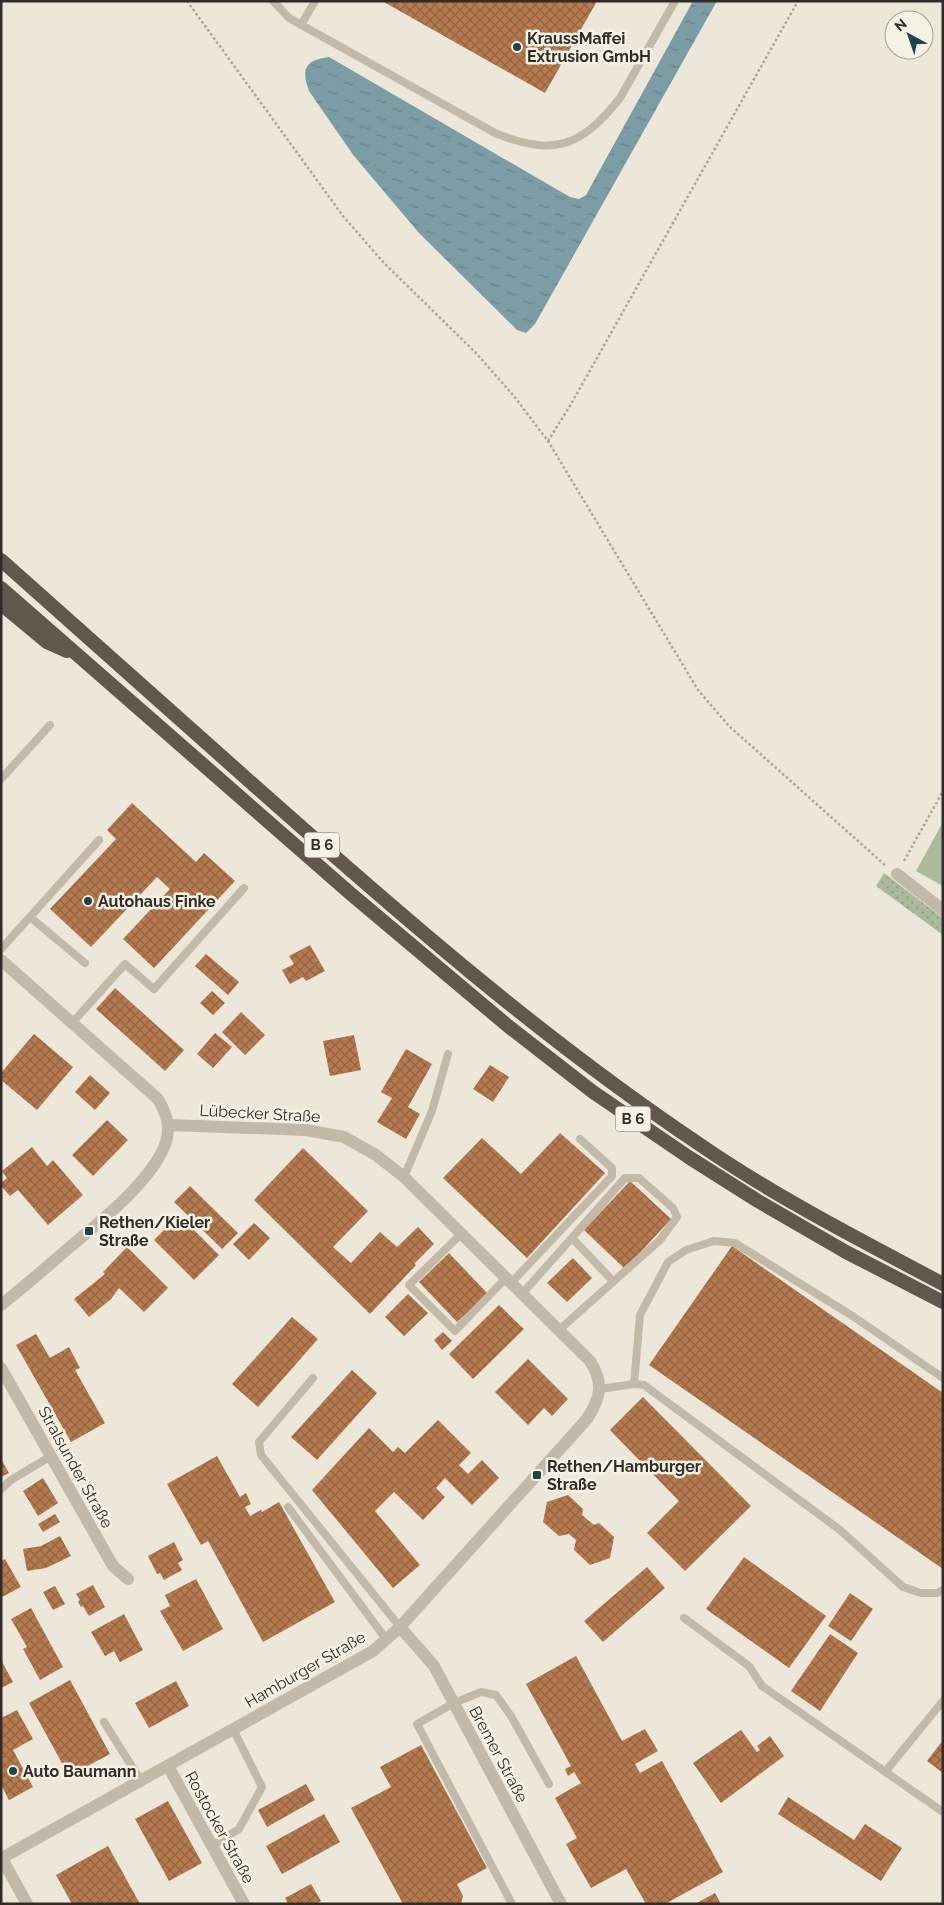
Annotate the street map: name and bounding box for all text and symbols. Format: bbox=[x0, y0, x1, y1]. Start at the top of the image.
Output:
north arrow bbox=[884, 10, 934, 60]
text: N bbox=[891, 15, 910, 35]
place label: KraussMaffei Extrusion GmbH bbox=[527, 29, 651, 66]
marker: KraussMaffei Extrusion GmbH bbox=[511, 41, 523, 53]
road number: B 6 bbox=[304, 832, 340, 858]
place label: Autohaus Finke bbox=[98, 892, 216, 911]
marker: Autohaus Finke bbox=[82, 895, 94, 907]
street label: Lübecker Straße bbox=[199, 1101, 321, 1126]
road number: B 6 bbox=[616, 1106, 650, 1132]
place label: Rethen/Kieler Straße bbox=[99, 1213, 210, 1250]
marker: Rethen/Kieler Straße bbox=[83, 1225, 95, 1237]
street label: Stralsunder Straße bbox=[34, 1403, 117, 1531]
place label: Rethen/Hamburger Straße bbox=[547, 1457, 701, 1494]
marker: Rethen/Hamburger Straße bbox=[531, 1469, 543, 1481]
street label: Hamburger Straße bbox=[242, 1627, 369, 1712]
street label: Bremer Straße bbox=[465, 1703, 532, 1806]
place label: Auto Baumann bbox=[23, 1762, 136, 1781]
marker: Auto Baumann bbox=[7, 1765, 19, 1777]
street label: Rostocker Straße bbox=[181, 1768, 258, 1887]

